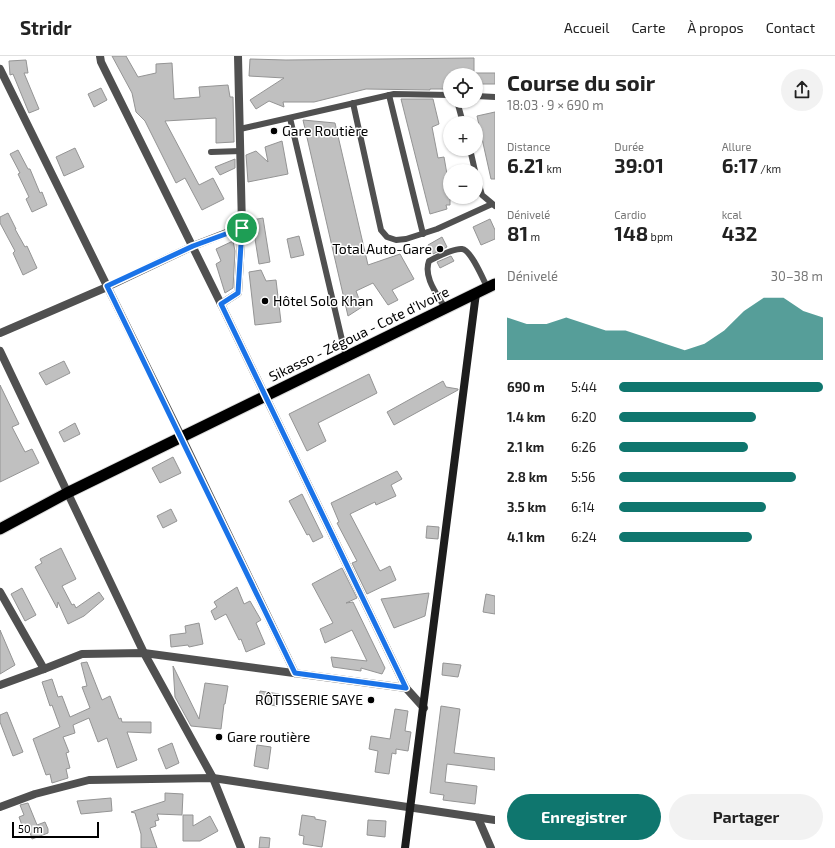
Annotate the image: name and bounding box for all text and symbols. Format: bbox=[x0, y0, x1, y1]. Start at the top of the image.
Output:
text: Stridr bbox=[20, 16, 72, 39]
text: Accueil bbox=[564, 19, 609, 36]
text: Carte bbox=[631, 19, 666, 36]
text: À propos bbox=[688, 19, 744, 36]
text: Contact bbox=[766, 19, 815, 36]
map controls bbox=[443, 68, 483, 204]
button: locate bbox=[443, 68, 483, 108]
text: Course du soir bbox=[507, 69, 655, 95]
button: share bbox=[781, 69, 823, 111]
text: 18:03 · 9 × 690 m bbox=[507, 97, 604, 113]
button: + bbox=[443, 116, 483, 156]
place label: Gare Routière bbox=[282, 122, 368, 139]
marker: Gare Routière bbox=[269, 126, 279, 136]
text: Distance bbox=[507, 140, 550, 153]
text: Durée bbox=[614, 140, 644, 153]
text: Allure bbox=[722, 140, 751, 153]
text: 6.21 bbox=[507, 153, 544, 177]
text: 39:01 bbox=[614, 153, 664, 177]
text: 6:17 bbox=[722, 153, 758, 177]
text: km bbox=[544, 162, 562, 175]
text: /km bbox=[758, 162, 781, 175]
button: − bbox=[443, 164, 483, 204]
text: Dénivelé bbox=[507, 208, 550, 221]
text: Cardio bbox=[614, 208, 646, 221]
text: kcal bbox=[722, 208, 742, 221]
pin bbox=[225, 211, 259, 245]
icon: arrive bbox=[231, 217, 253, 239]
text: 81 bbox=[507, 221, 528, 245]
text: 148 bbox=[614, 221, 648, 245]
text: 432 bbox=[722, 221, 757, 245]
text: m bbox=[528, 230, 540, 243]
text: bpm bbox=[648, 230, 673, 243]
place label: Total Auto-Gare bbox=[332, 240, 432, 257]
marker: Total Auto-Gare bbox=[435, 244, 445, 254]
text: Dénivelé bbox=[507, 268, 558, 284]
text: 30–38 m bbox=[771, 268, 823, 284]
street label: Sikasso - Zégoua - Cote d'Ivoire bbox=[266, 282, 452, 385]
place label: Hôtel Solo Khan bbox=[273, 292, 373, 309]
marker: Hôtel Solo Khan bbox=[260, 296, 270, 306]
text: 690 m bbox=[507, 379, 545, 395]
text: 5:44 bbox=[571, 379, 597, 395]
text: 1.4 km bbox=[507, 409, 546, 425]
text: 6:20 bbox=[571, 409, 597, 425]
text: 2.1 km bbox=[507, 439, 544, 455]
text: 6:26 bbox=[571, 439, 596, 455]
text: 2.8 km bbox=[507, 469, 547, 485]
text: 5:56 bbox=[571, 469, 595, 485]
text: 3.5 km bbox=[507, 499, 546, 515]
text: 6:14 bbox=[571, 499, 595, 515]
text: 4.1 km bbox=[507, 529, 545, 545]
text: 6:24 bbox=[571, 529, 597, 545]
place label: RÔTISSERIE SAYE bbox=[255, 691, 363, 708]
marker: RÔTISSERIE SAYE bbox=[366, 695, 376, 705]
place label: Gare routière bbox=[227, 728, 310, 745]
marker: Gare routière bbox=[214, 732, 224, 742]
button: Enregistrer bbox=[507, 794, 661, 840]
button: Partager bbox=[669, 794, 823, 840]
scale bar bbox=[12, 820, 99, 839]
text: 50 m bbox=[18, 822, 43, 835]

